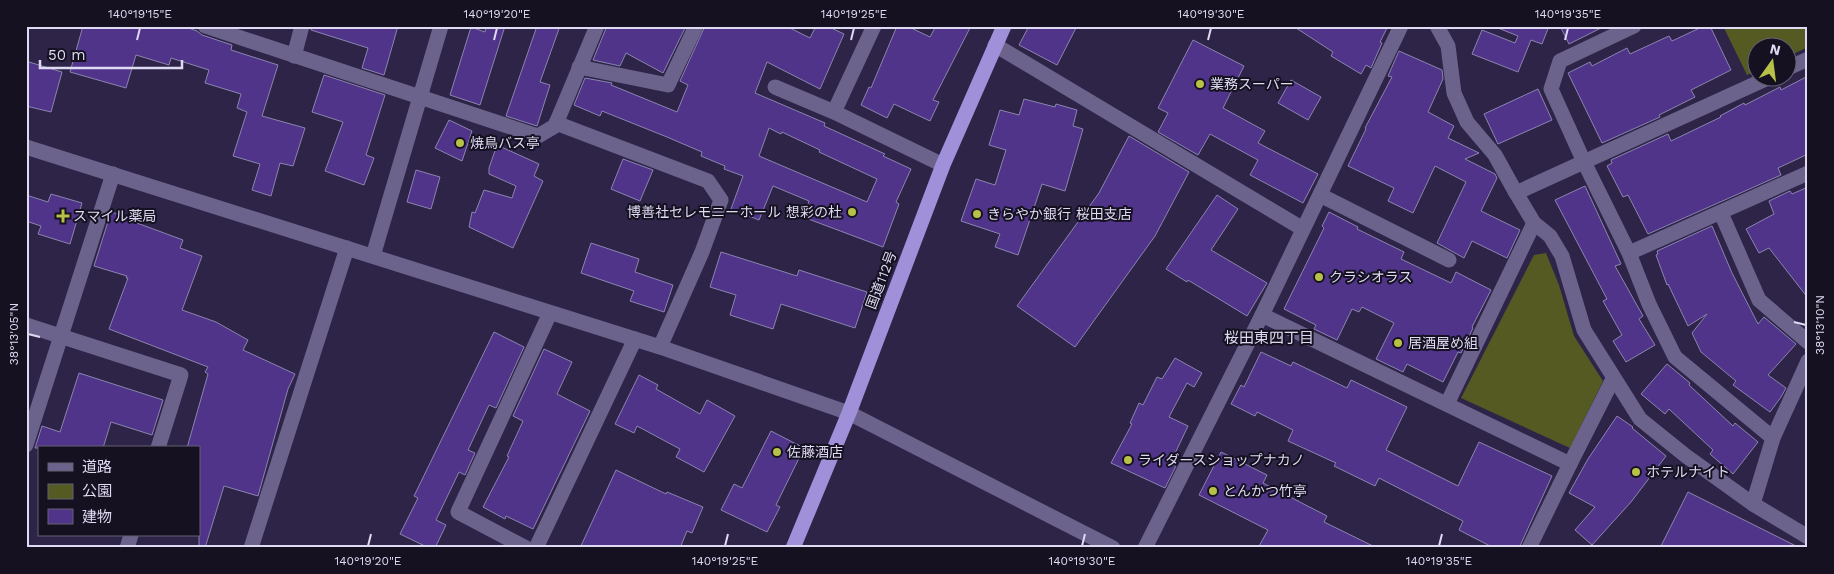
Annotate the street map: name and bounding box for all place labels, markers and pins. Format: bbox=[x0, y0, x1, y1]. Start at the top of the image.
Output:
place label: 業務スーパー bbox=[1210, 76, 1294, 92]
marker: 業務スーパー bbox=[1194, 78, 1206, 90]
place label: 焼鳥バス亭 bbox=[470, 135, 540, 151]
marker: 焼鳥バス亭 bbox=[454, 137, 466, 149]
place label: 博善社セレモニーホール 想彩の杜 bbox=[627, 204, 842, 220]
marker: 博善社セレモニーホール 想彩の杜 bbox=[846, 206, 858, 218]
place label: きらやか銀行 桜田支店 bbox=[987, 206, 1132, 222]
place label: スマイル薬局 bbox=[73, 208, 157, 224]
marker: きらやか銀行 桜田支店 bbox=[971, 208, 983, 220]
marker: スマイル薬局 bbox=[57, 210, 69, 222]
place label: クラシオラス bbox=[1329, 269, 1412, 285]
marker: クラシオラス bbox=[1313, 271, 1325, 283]
place label: 居酒屋め組 bbox=[1408, 335, 1478, 351]
marker: 居酒屋め組 bbox=[1392, 337, 1404, 349]
place label: 佐藤酒店 bbox=[787, 444, 843, 460]
marker: 佐藤酒店 bbox=[771, 446, 783, 458]
place label: ライダースショップナカノ bbox=[1138, 452, 1305, 468]
marker: ライダースショップナカノ bbox=[1122, 454, 1134, 466]
place label: ホテルナイト bbox=[1646, 464, 1730, 480]
marker: ホテルナイト bbox=[1630, 466, 1642, 478]
place label: とんかつ竹亭 bbox=[1223, 483, 1307, 499]
marker: とんかつ竹亭 bbox=[1207, 485, 1219, 497]

